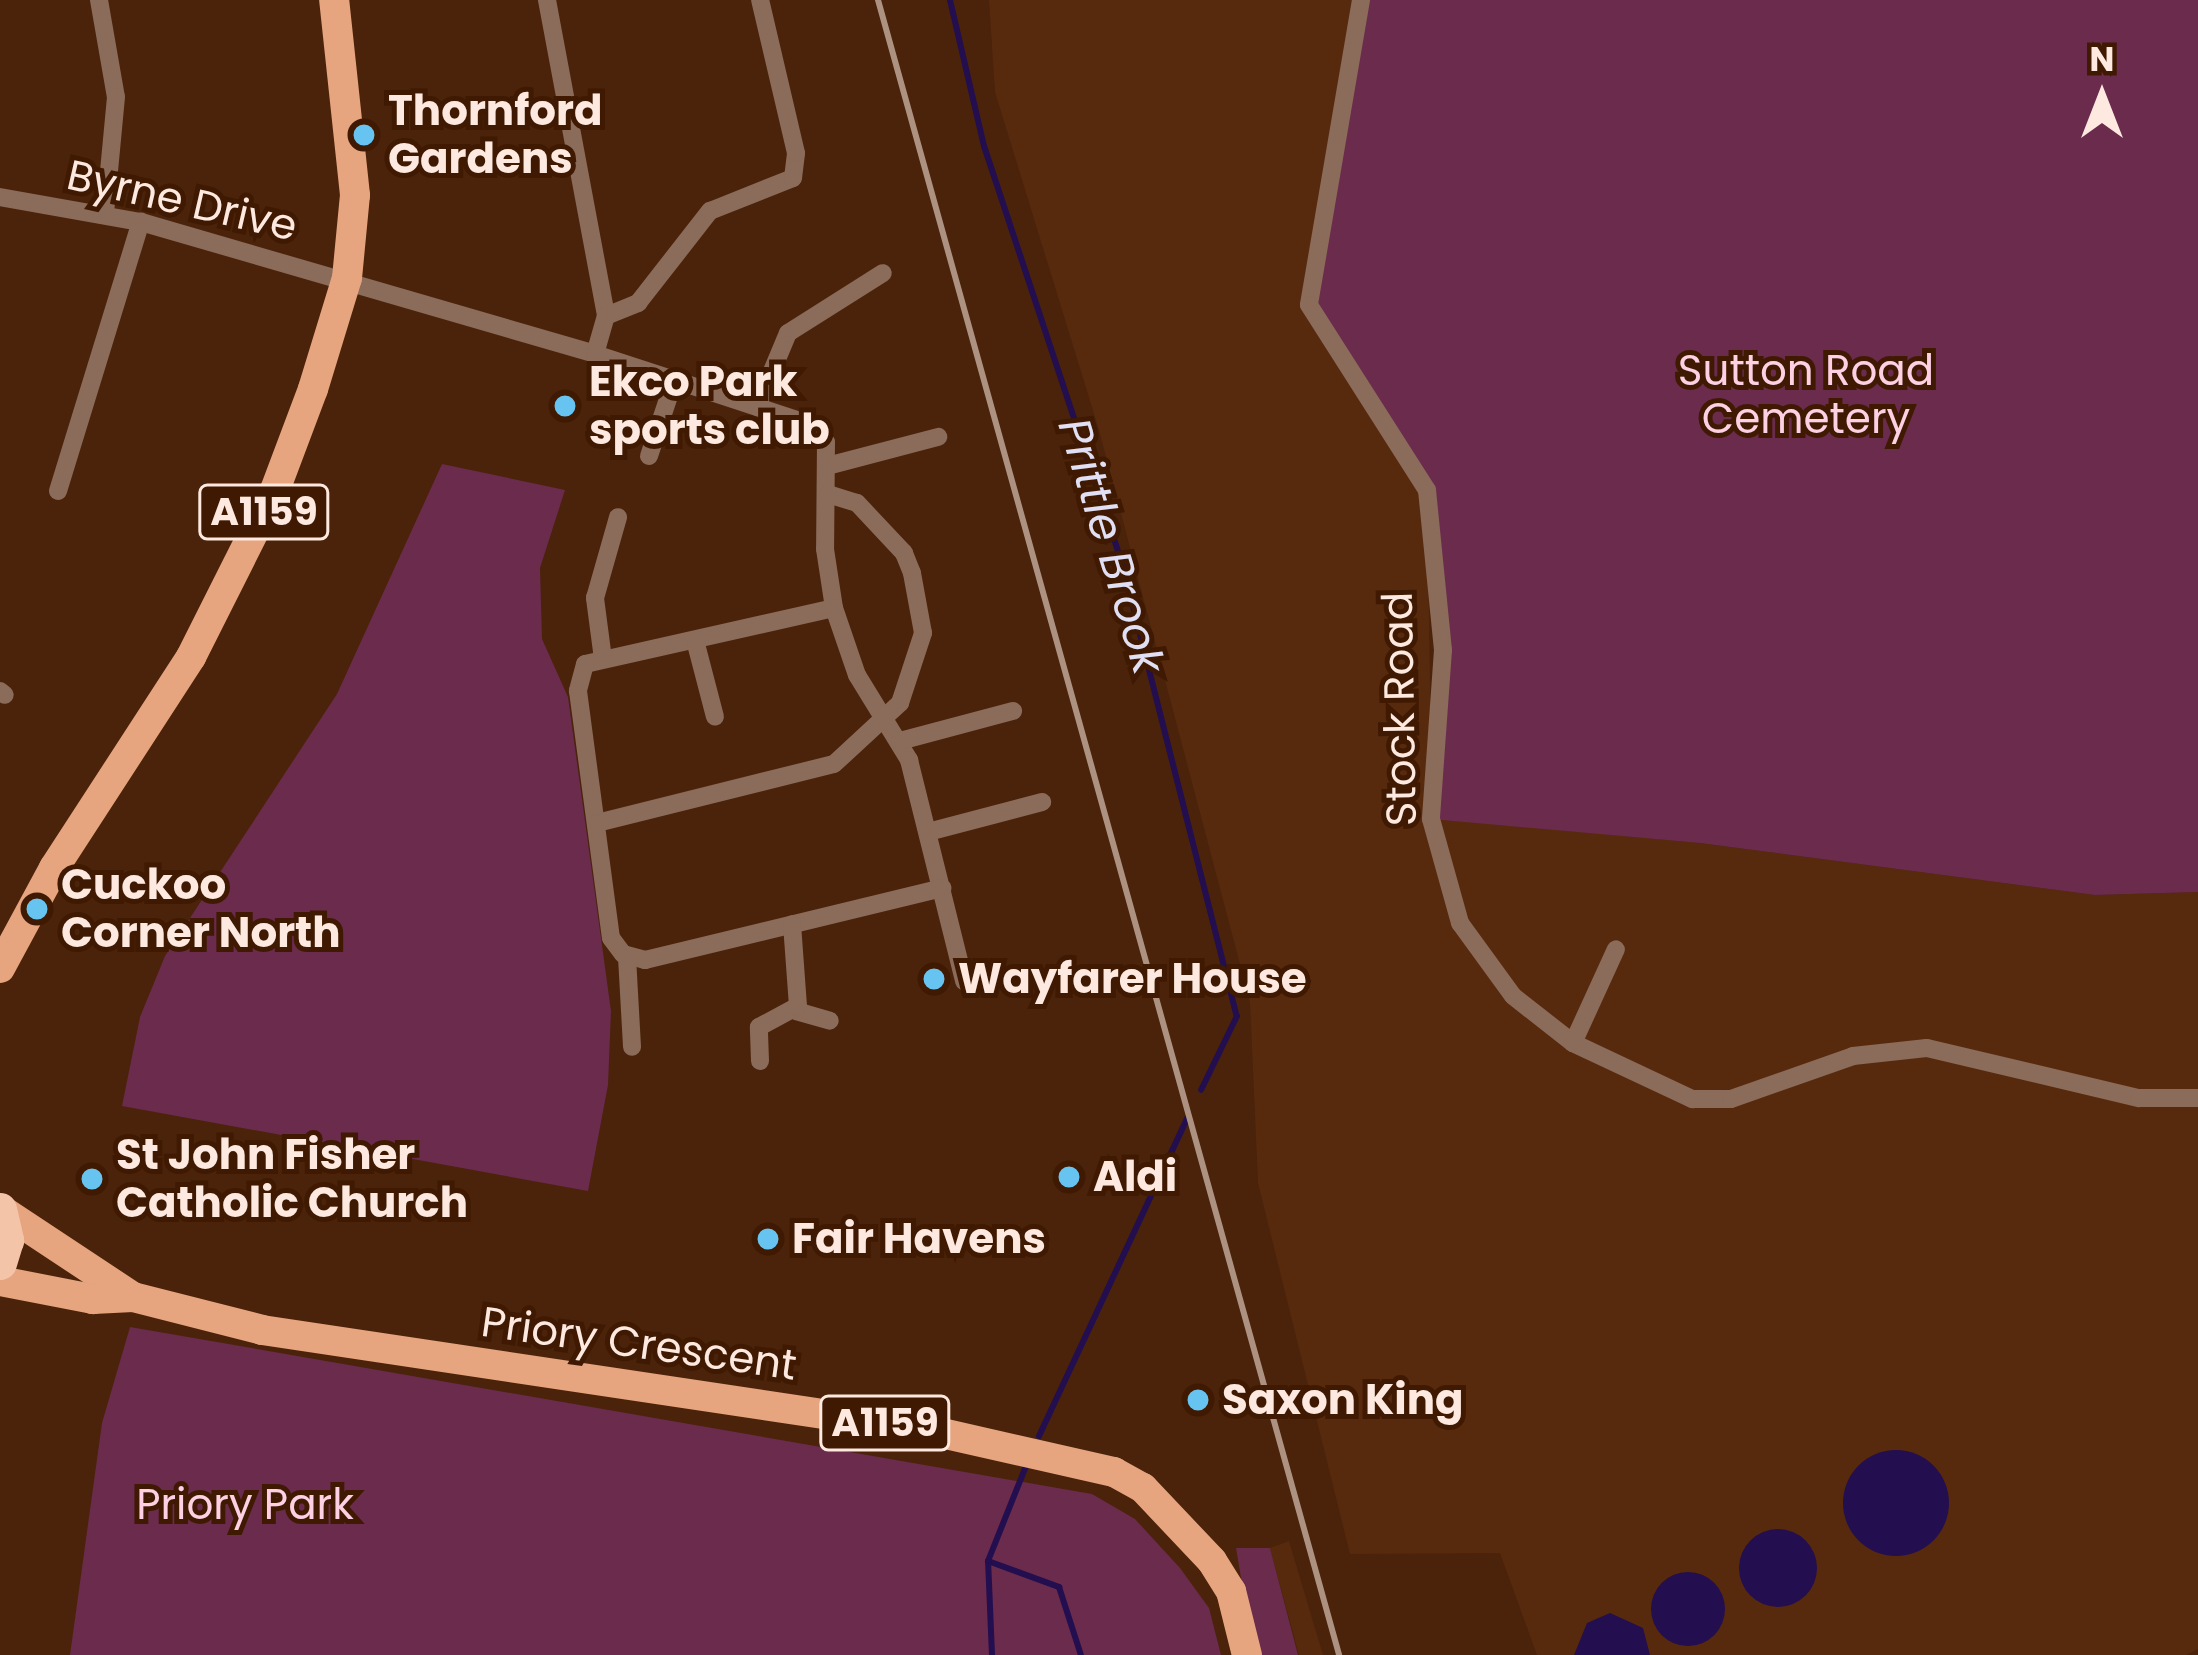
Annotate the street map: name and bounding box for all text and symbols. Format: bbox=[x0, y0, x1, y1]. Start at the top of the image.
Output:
north arrow bbox=[2042, 36, 2162, 156]
text: N bbox=[2090, 36, 2114, 83]
place label: Thornford Gardens bbox=[388, 86, 603, 184]
marker: Thornford Gardens bbox=[351, 122, 377, 148]
street label: Byrne Drive bbox=[62, 150, 302, 252]
park label: Sutton Road Cemetery bbox=[1678, 346, 1934, 445]
place label: Ekco Park sports club bbox=[589, 357, 830, 455]
marker: Ekco Park sports club bbox=[552, 393, 578, 419]
water label: Prittle Brook bbox=[1047, 412, 1175, 680]
road number: A1159 bbox=[198, 479, 330, 545]
street label: Stock Road bbox=[1373, 591, 1427, 827]
place label: Cuckoo Corner North bbox=[61, 860, 340, 958]
marker: Cuckoo Corner North bbox=[24, 896, 50, 922]
place label: Wayfarer House bbox=[958, 954, 1307, 1004]
marker: Wayfarer House bbox=[921, 966, 947, 992]
place label: St John Fisher Catholic Church bbox=[116, 1130, 468, 1228]
place label: Aldi bbox=[1093, 1152, 1177, 1202]
marker: Aldi bbox=[1056, 1164, 1082, 1190]
marker: St John Fisher Catholic Church bbox=[79, 1166, 105, 1192]
place label: Fair Havens bbox=[792, 1214, 1046, 1264]
marker: Fair Havens bbox=[755, 1226, 781, 1252]
street label: Priory Crescent bbox=[478, 1297, 800, 1391]
place label: Saxon King bbox=[1222, 1375, 1463, 1425]
marker: Saxon King bbox=[1185, 1387, 1211, 1413]
road number: A1159 bbox=[819, 1390, 951, 1456]
park label: Priory Park bbox=[136, 1480, 354, 1530]

